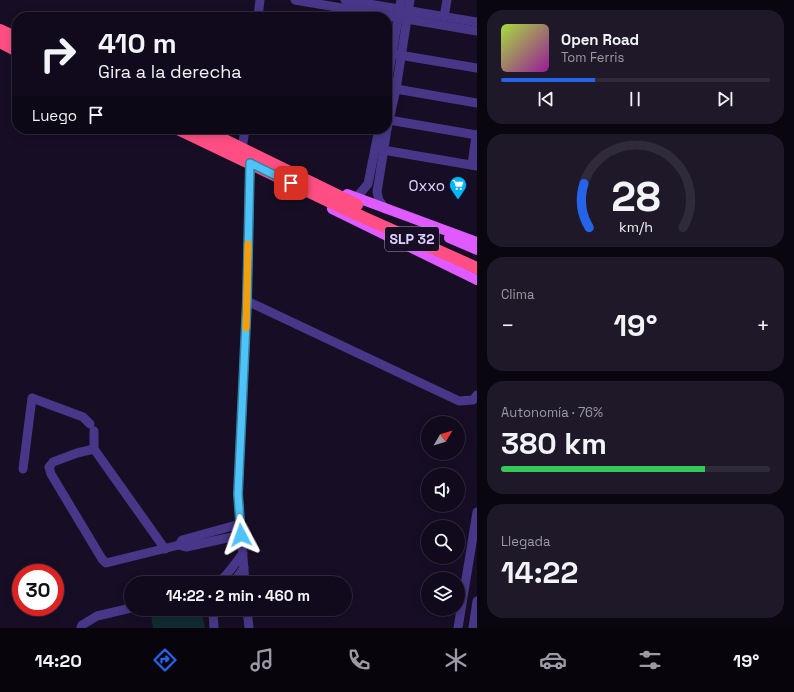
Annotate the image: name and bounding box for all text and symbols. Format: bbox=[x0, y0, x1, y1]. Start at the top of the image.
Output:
text: 410 m bbox=[98, 25, 177, 61]
icon: right bbox=[32, 28, 84, 80]
text: Open Road bbox=[561, 30, 639, 49]
text: Tom Ferris bbox=[561, 49, 624, 66]
text: Gira a la derecha bbox=[98, 60, 242, 83]
icon: previous bbox=[535, 88, 557, 110]
icon: pause bbox=[624, 88, 646, 110]
icon: next bbox=[714, 88, 736, 110]
icon: arrive bbox=[85, 104, 107, 126]
text: Luego bbox=[32, 106, 77, 125]
pin bbox=[274, 166, 308, 200]
text: 28 bbox=[611, 170, 660, 223]
icon: arrive bbox=[280, 172, 302, 194]
supermarket icon: Oxxo bbox=[448, 175, 468, 200]
place label: Oxxo bbox=[408, 176, 445, 195]
text: km/h bbox=[618, 218, 653, 236]
road number: SLP 32 bbox=[385, 227, 439, 251]
text: Clima bbox=[501, 286, 534, 303]
text: 19° bbox=[614, 306, 657, 345]
text: − bbox=[501, 311, 515, 339]
text: + bbox=[756, 311, 770, 339]
text: Autonomía · 76% bbox=[501, 404, 603, 421]
north arrow bbox=[421, 416, 465, 460]
map controls bbox=[421, 416, 465, 616]
text: 380 km bbox=[501, 424, 607, 463]
button: sound bbox=[421, 468, 465, 512]
position arrow bbox=[220, 514, 262, 556]
button: search bbox=[421, 520, 465, 564]
text: Llegada bbox=[501, 533, 550, 550]
text: 14:22 bbox=[501, 553, 578, 592]
speed limit sign: 30 bbox=[12, 564, 64, 616]
button: layers bbox=[421, 572, 465, 616]
text: 14:22 · 2 min · 460 m bbox=[166, 586, 310, 605]
icon: directions bbox=[151, 646, 179, 674]
icon: music bbox=[248, 646, 276, 674]
icon: phone bbox=[345, 646, 373, 674]
icon: climate bbox=[442, 646, 470, 674]
icon: car bbox=[539, 646, 567, 674]
icon: filters bbox=[636, 646, 664, 674]
text: 14:20 bbox=[35, 649, 82, 672]
text: 19° bbox=[733, 649, 759, 672]

